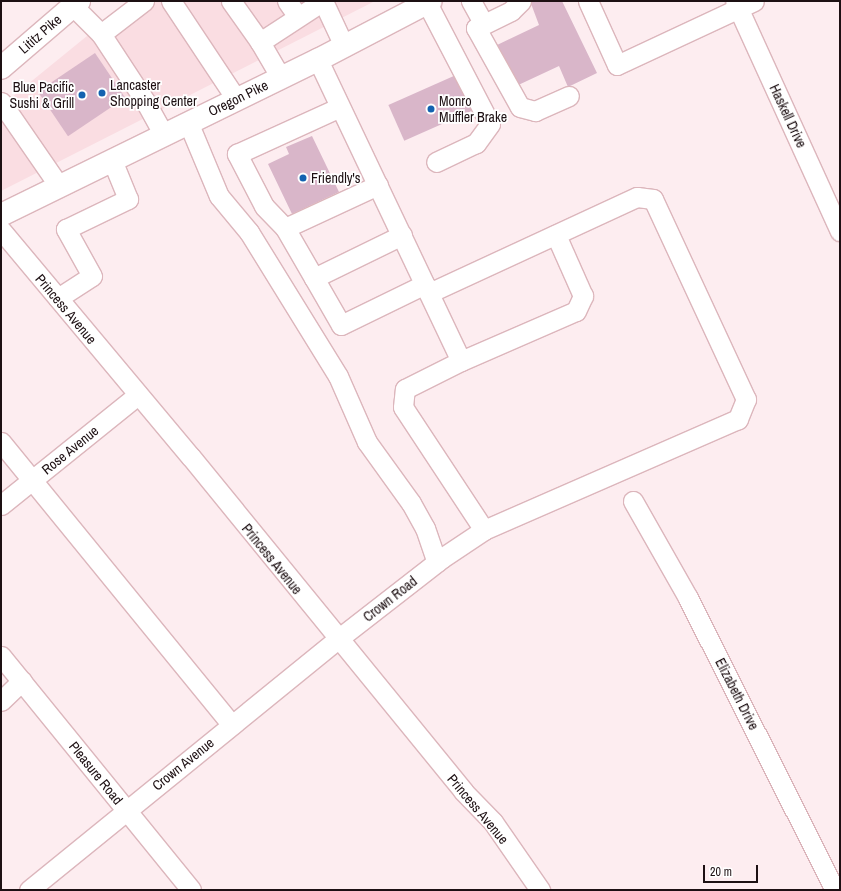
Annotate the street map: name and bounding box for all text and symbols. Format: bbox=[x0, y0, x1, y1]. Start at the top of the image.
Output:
street label: Lititz Pike bbox=[15, 11, 65, 57]
street label: Oregon Pike bbox=[205, 76, 271, 120]
place label: Lancaster Shopping Center bbox=[110, 77, 197, 110]
place label: Blue Pacific Sushi & Grill bbox=[10, 79, 74, 112]
street label: Haskell Drive bbox=[766, 82, 810, 150]
marker: Lancaster Shopping Center bbox=[97, 88, 107, 98]
marker: Blue Pacific Sushi & Grill bbox=[77, 90, 87, 100]
place label: Monro Muffler Brake bbox=[439, 93, 507, 126]
marker: Monro Muffler Brake bbox=[426, 104, 436, 114]
place label: Friendly's bbox=[311, 170, 360, 186]
marker: Friendly's bbox=[298, 173, 308, 183]
street label: Princess Avenue bbox=[32, 270, 100, 348]
street label: Rose Avenue bbox=[38, 422, 102, 478]
street label: Princess Avenue bbox=[238, 520, 306, 598]
street label: Crown Road bbox=[360, 573, 420, 625]
street label: Elizabeth Drive bbox=[712, 655, 762, 733]
street label: Crown Avenue bbox=[149, 734, 217, 794]
street label: Pleasure Road bbox=[66, 738, 126, 808]
street label: Princess Avenue bbox=[444, 770, 512, 848]
scale bar bbox=[705, 857, 760, 883]
text: 20 m bbox=[710, 864, 732, 880]

